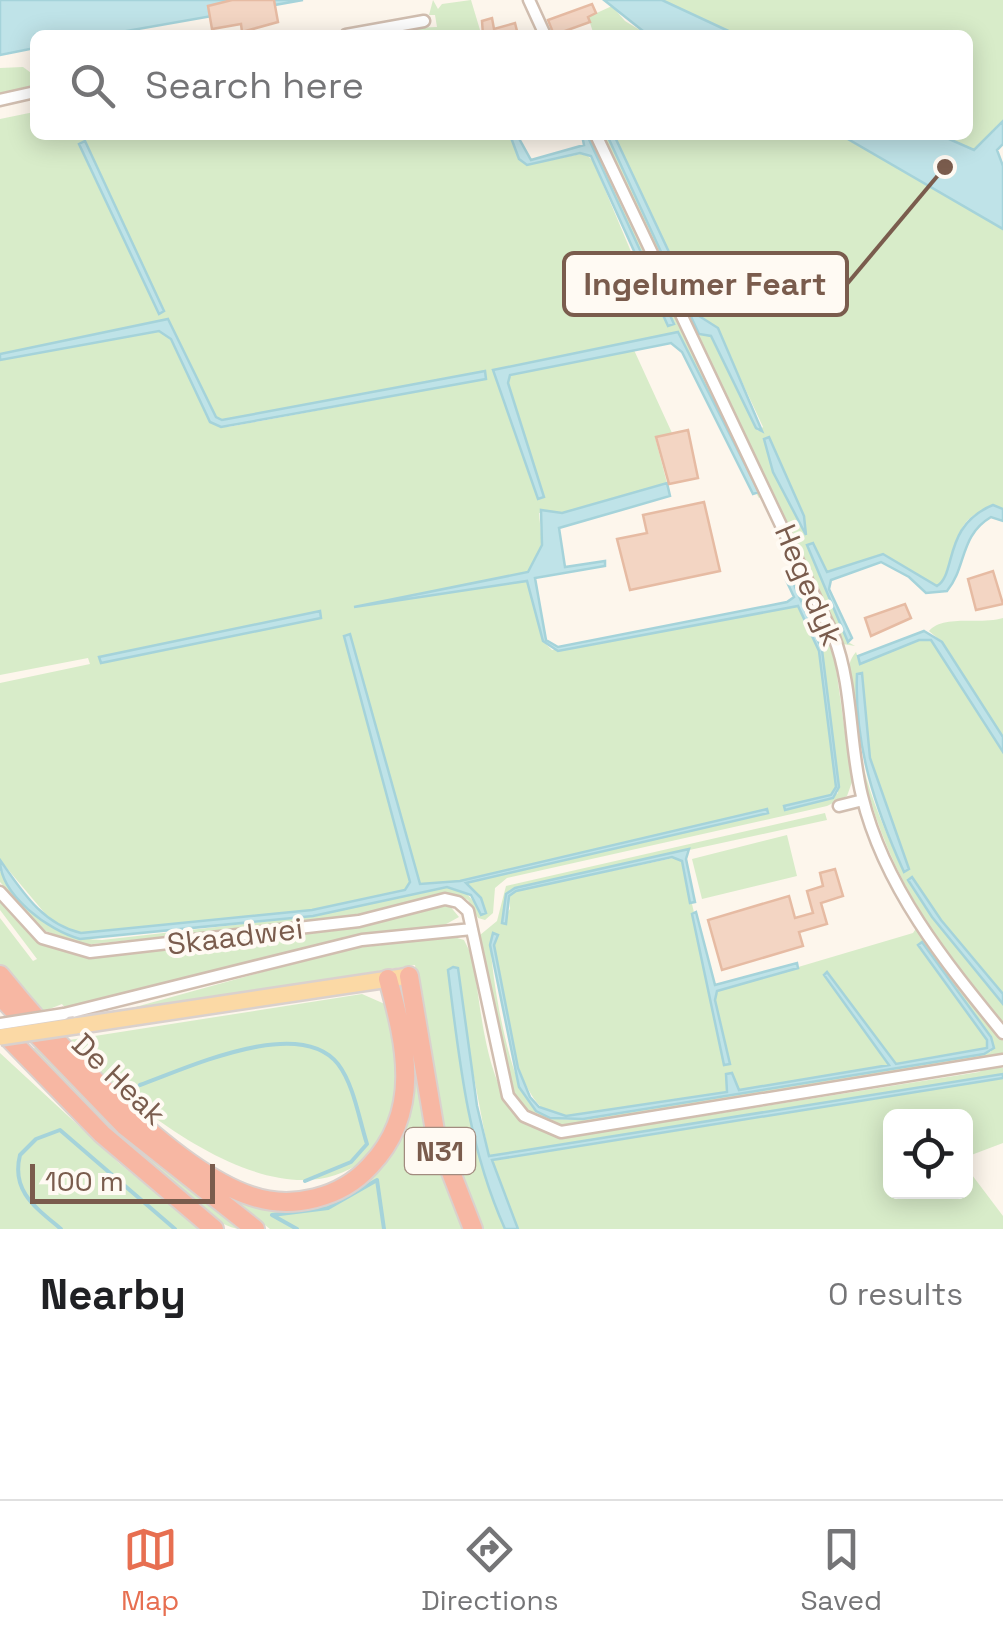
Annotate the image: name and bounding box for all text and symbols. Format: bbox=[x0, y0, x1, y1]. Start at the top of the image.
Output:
search box bbox=[30, 30, 973, 140]
icon: search bbox=[65, 58, 120, 113]
text: Search here bbox=[145, 61, 364, 109]
callout: Ingelumer Feart bbox=[564, 253, 847, 315]
text: Ingelumer Feart bbox=[583, 264, 827, 304]
street label: Hegedyk bbox=[766, 518, 852, 652]
street label: Skaadwei bbox=[165, 908, 305, 964]
street label: De Heak bbox=[64, 1025, 174, 1133]
map controls bbox=[883, 1109, 973, 1199]
button: locate bbox=[883, 1109, 973, 1199]
road number: N31 bbox=[405, 1128, 475, 1174]
scale bar bbox=[30, 1159, 215, 1204]
text: 100 m bbox=[45, 1163, 124, 1199]
text: Nearby bbox=[40, 1268, 186, 1321]
text: 0 results bbox=[828, 1274, 963, 1314]
tab: Map bbox=[121, 1522, 179, 1618]
tab: Directions bbox=[421, 1522, 558, 1618]
tab: Saved bbox=[800, 1522, 882, 1618]

